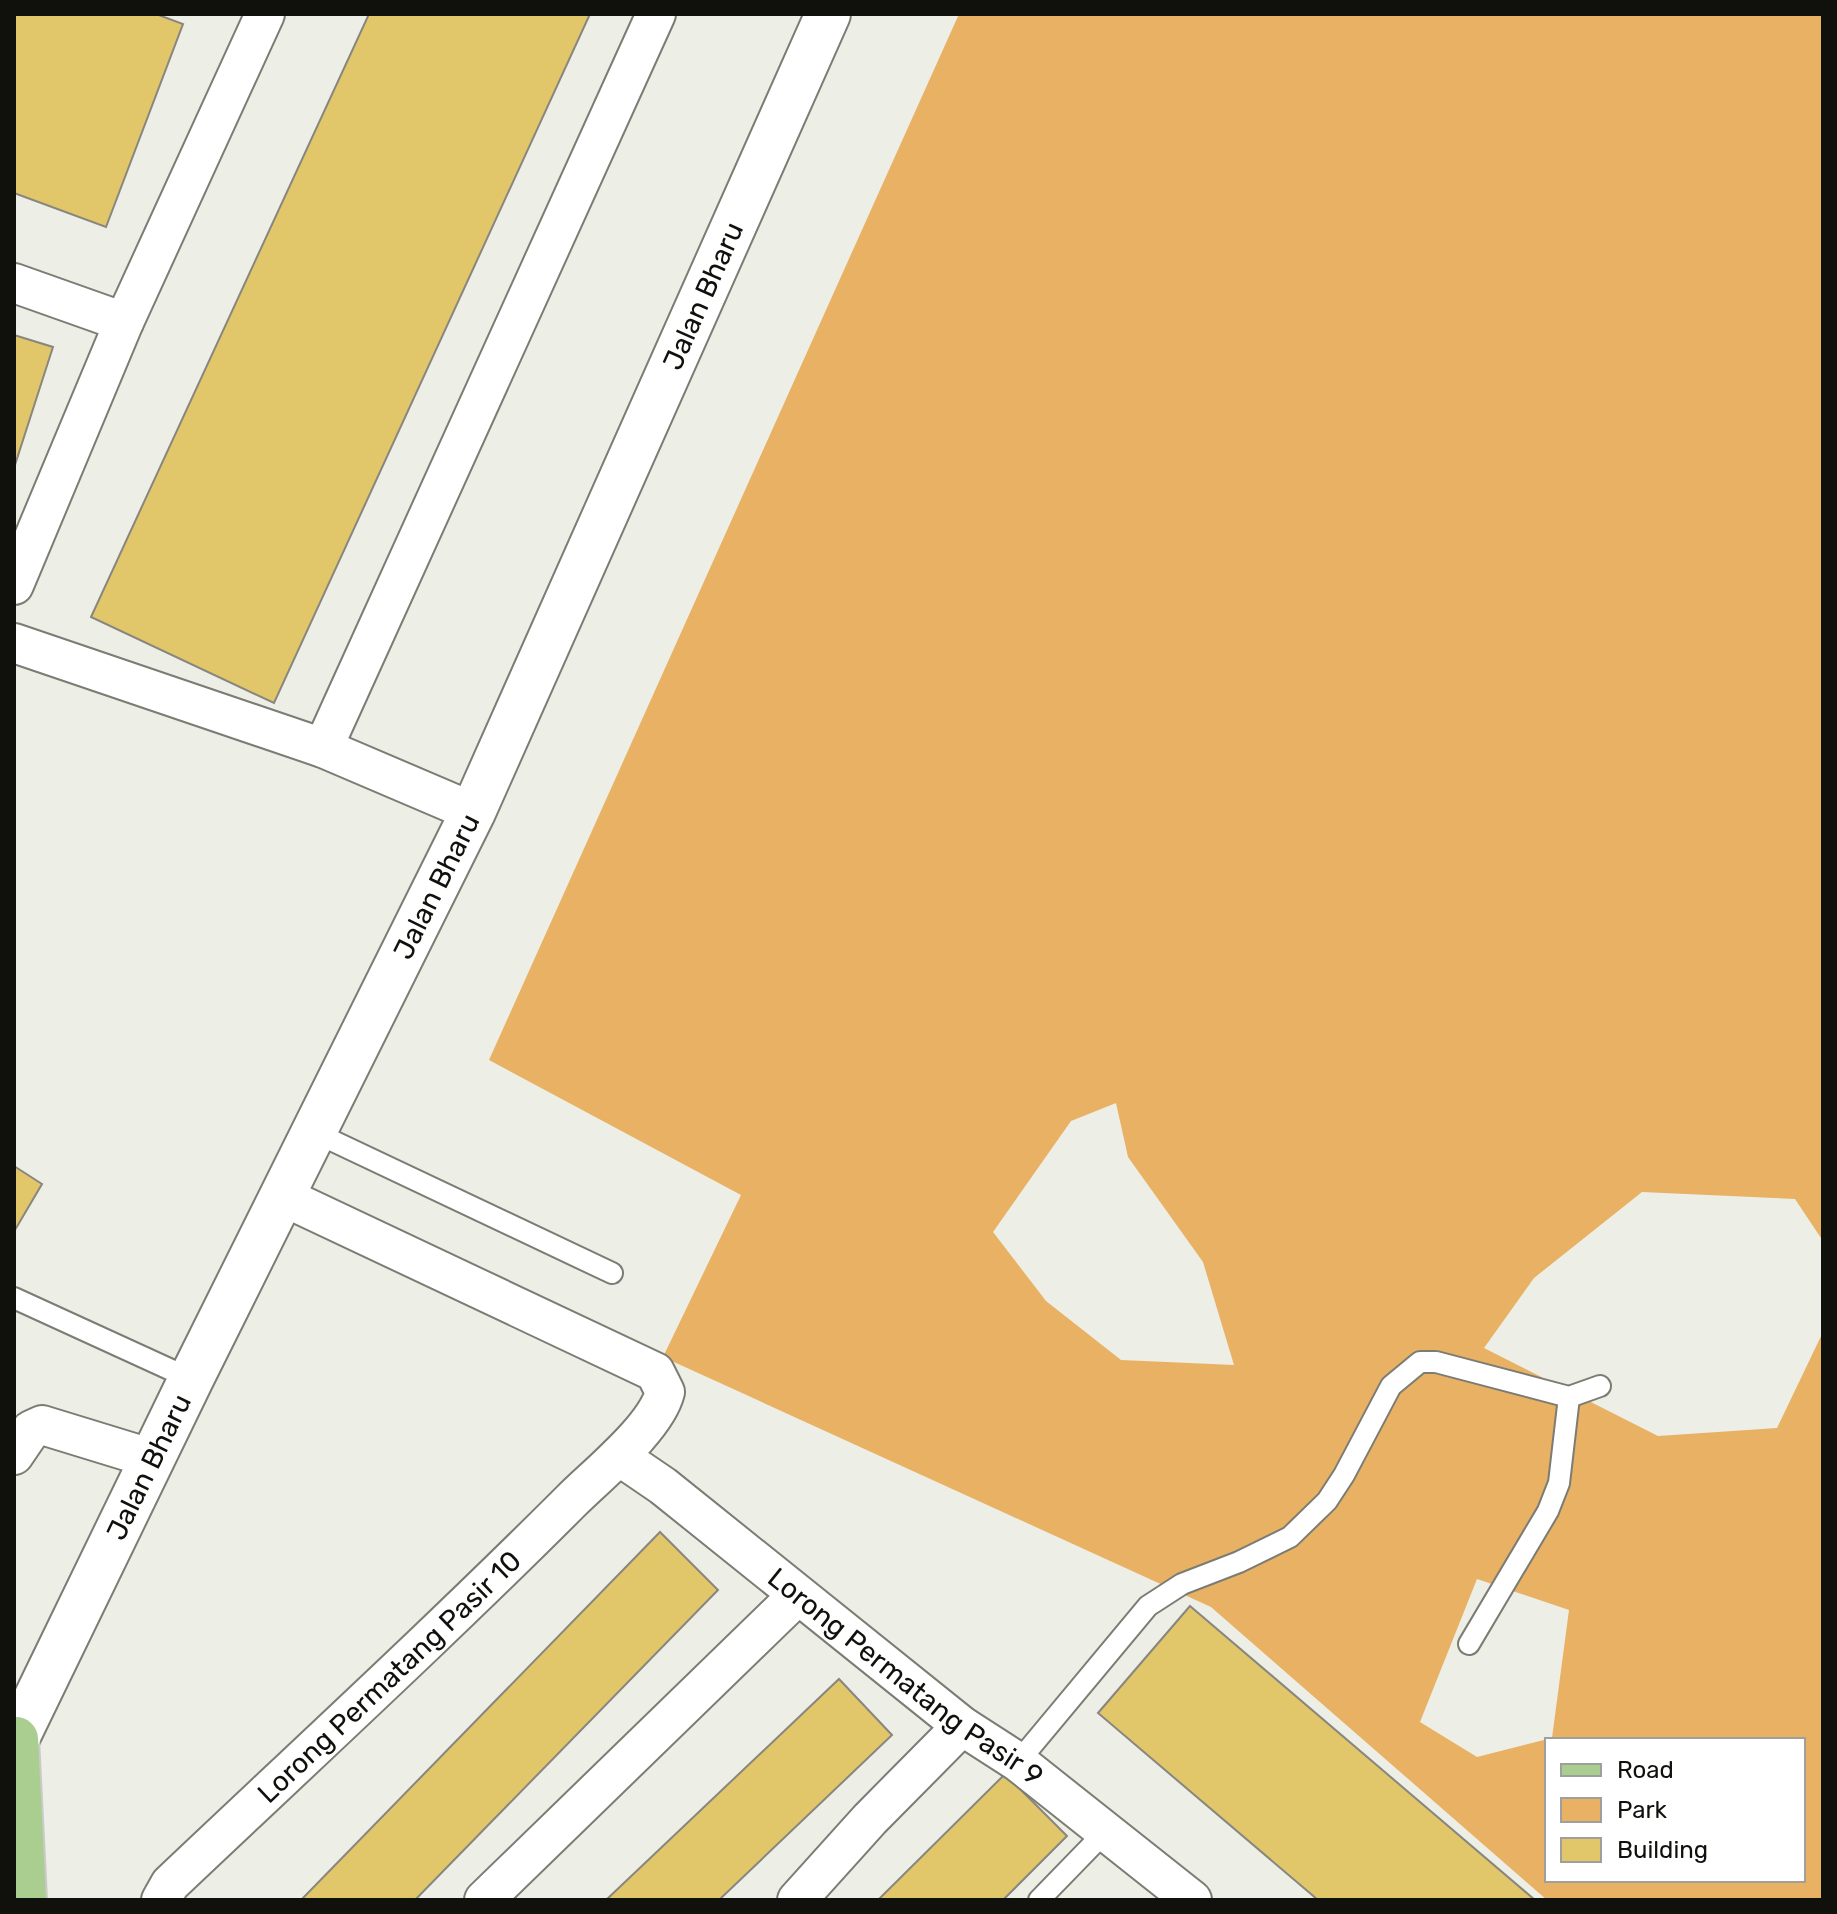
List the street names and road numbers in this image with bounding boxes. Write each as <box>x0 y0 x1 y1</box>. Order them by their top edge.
street label: Jalan Bharu <box>656 217 750 375</box>
street label: Jalan Bharu <box>386 808 486 964</box>
street label: Jalan Bharu <box>99 1389 198 1545</box>
street label: Lorong Permatang Pasir 10 <box>251 1544 527 1809</box>
street label: Lorong Permatang Pasir 9 <box>762 1561 1050 1792</box>

